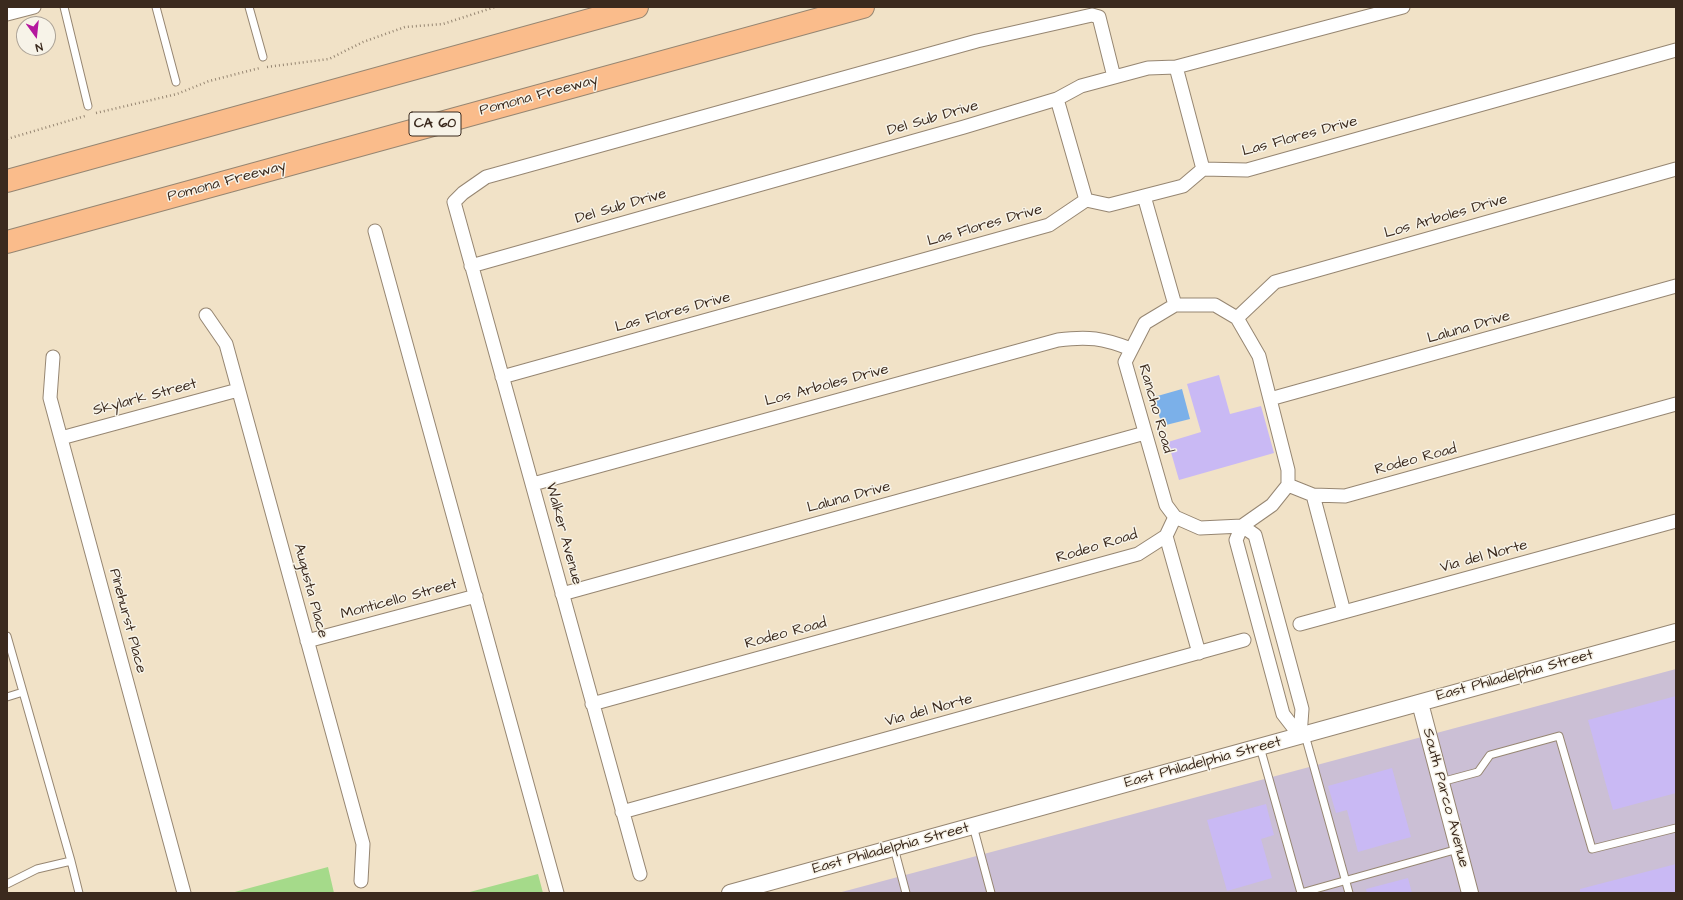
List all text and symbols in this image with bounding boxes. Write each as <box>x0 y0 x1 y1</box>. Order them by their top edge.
north arrow <box>16 16 56 56</box>
text: N <box>34 39 44 55</box>
street label: Pomona Freeway <box>478 72 600 120</box>
street label: Del Sub Drive <box>885 97 981 141</box>
road number: CA 60 <box>409 112 461 136</box>
street label: Las Flores Drive <box>1240 113 1360 161</box>
street label: Pomona Freeway <box>166 158 288 206</box>
street label: Del Sub Drive <box>573 185 669 229</box>
street label: Los Arboles Drive <box>1382 191 1510 243</box>
street label: Las Flores Drive <box>925 201 1045 251</box>
street label: Las Flores Drive <box>613 289 733 337</box>
street label: Laluna Drive <box>1426 308 1512 348</box>
street label: Los Arboles Drive <box>763 361 891 411</box>
street label: Rancho Road <box>1134 362 1176 456</box>
street label: Skylark Street <box>91 375 199 421</box>
street label: Rodeo Road <box>1373 440 1459 480</box>
street label: Laluna Drive <box>805 478 893 518</box>
street label: Walker Avenue <box>541 481 585 587</box>
street label: Rodeo Road <box>1054 526 1140 568</box>
street label: Via del Norte <box>1438 537 1530 577</box>
street label: Augusta Place <box>289 542 331 640</box>
street label: Pinehurst Place <box>104 567 150 675</box>
street label: Monticello Street <box>339 576 459 624</box>
street label: Rodeo Road <box>743 614 829 654</box>
street label: East Philadelphia Street <box>1435 646 1595 706</box>
street label: Via del Norte <box>883 691 975 731</box>
street label: South Parco Avenue <box>1418 726 1472 870</box>
street label: East Philadelphia Street <box>1123 733 1283 793</box>
street label: East Philadelphia Street <box>811 819 971 879</box>

